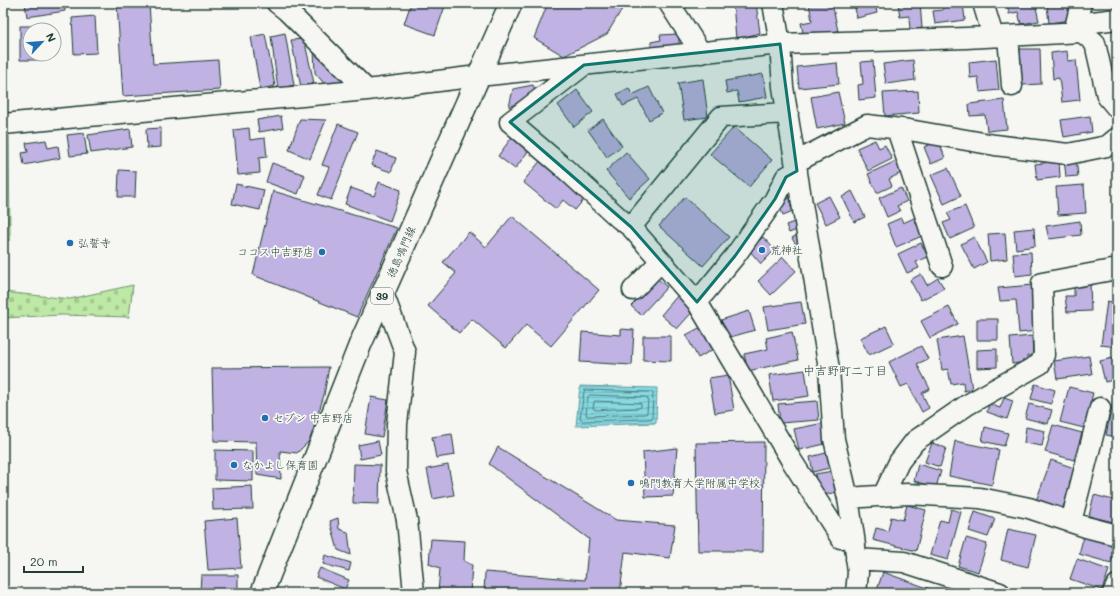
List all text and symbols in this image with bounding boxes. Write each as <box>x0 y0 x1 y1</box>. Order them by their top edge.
north arrow <box>22 22 62 62</box>
text: N <box>43 30 60 44</box>
street label: 徳島鳴門線 <box>383 224 419 280</box>
place label: 弘誓寺 <box>78 235 111 250</box>
marker: 弘誓寺 <box>65 238 75 248</box>
place label: 荒神社 <box>770 242 803 257</box>
place label: ココス中吉野店 <box>237 244 314 259</box>
marker: 荒神社 <box>757 245 767 255</box>
marker: ココス中吉野店 <box>317 247 327 257</box>
road number: 39 <box>371 288 393 304</box>
district label: 中吉野町二丁目 <box>803 362 887 378</box>
place label: セブン 中吉野店 <box>273 410 354 425</box>
marker: セブン 中吉野店 <box>260 413 270 423</box>
place label: なかよし保育園 <box>242 457 319 472</box>
marker: なかよし保育園 <box>229 460 239 470</box>
place label: 鳴門教育大学附属中学校 <box>639 475 760 490</box>
marker: 鳴門教育大学附属中学校 <box>626 478 636 488</box>
scale bar <box>24 548 83 574</box>
text: 20 m <box>30 553 58 569</box>

